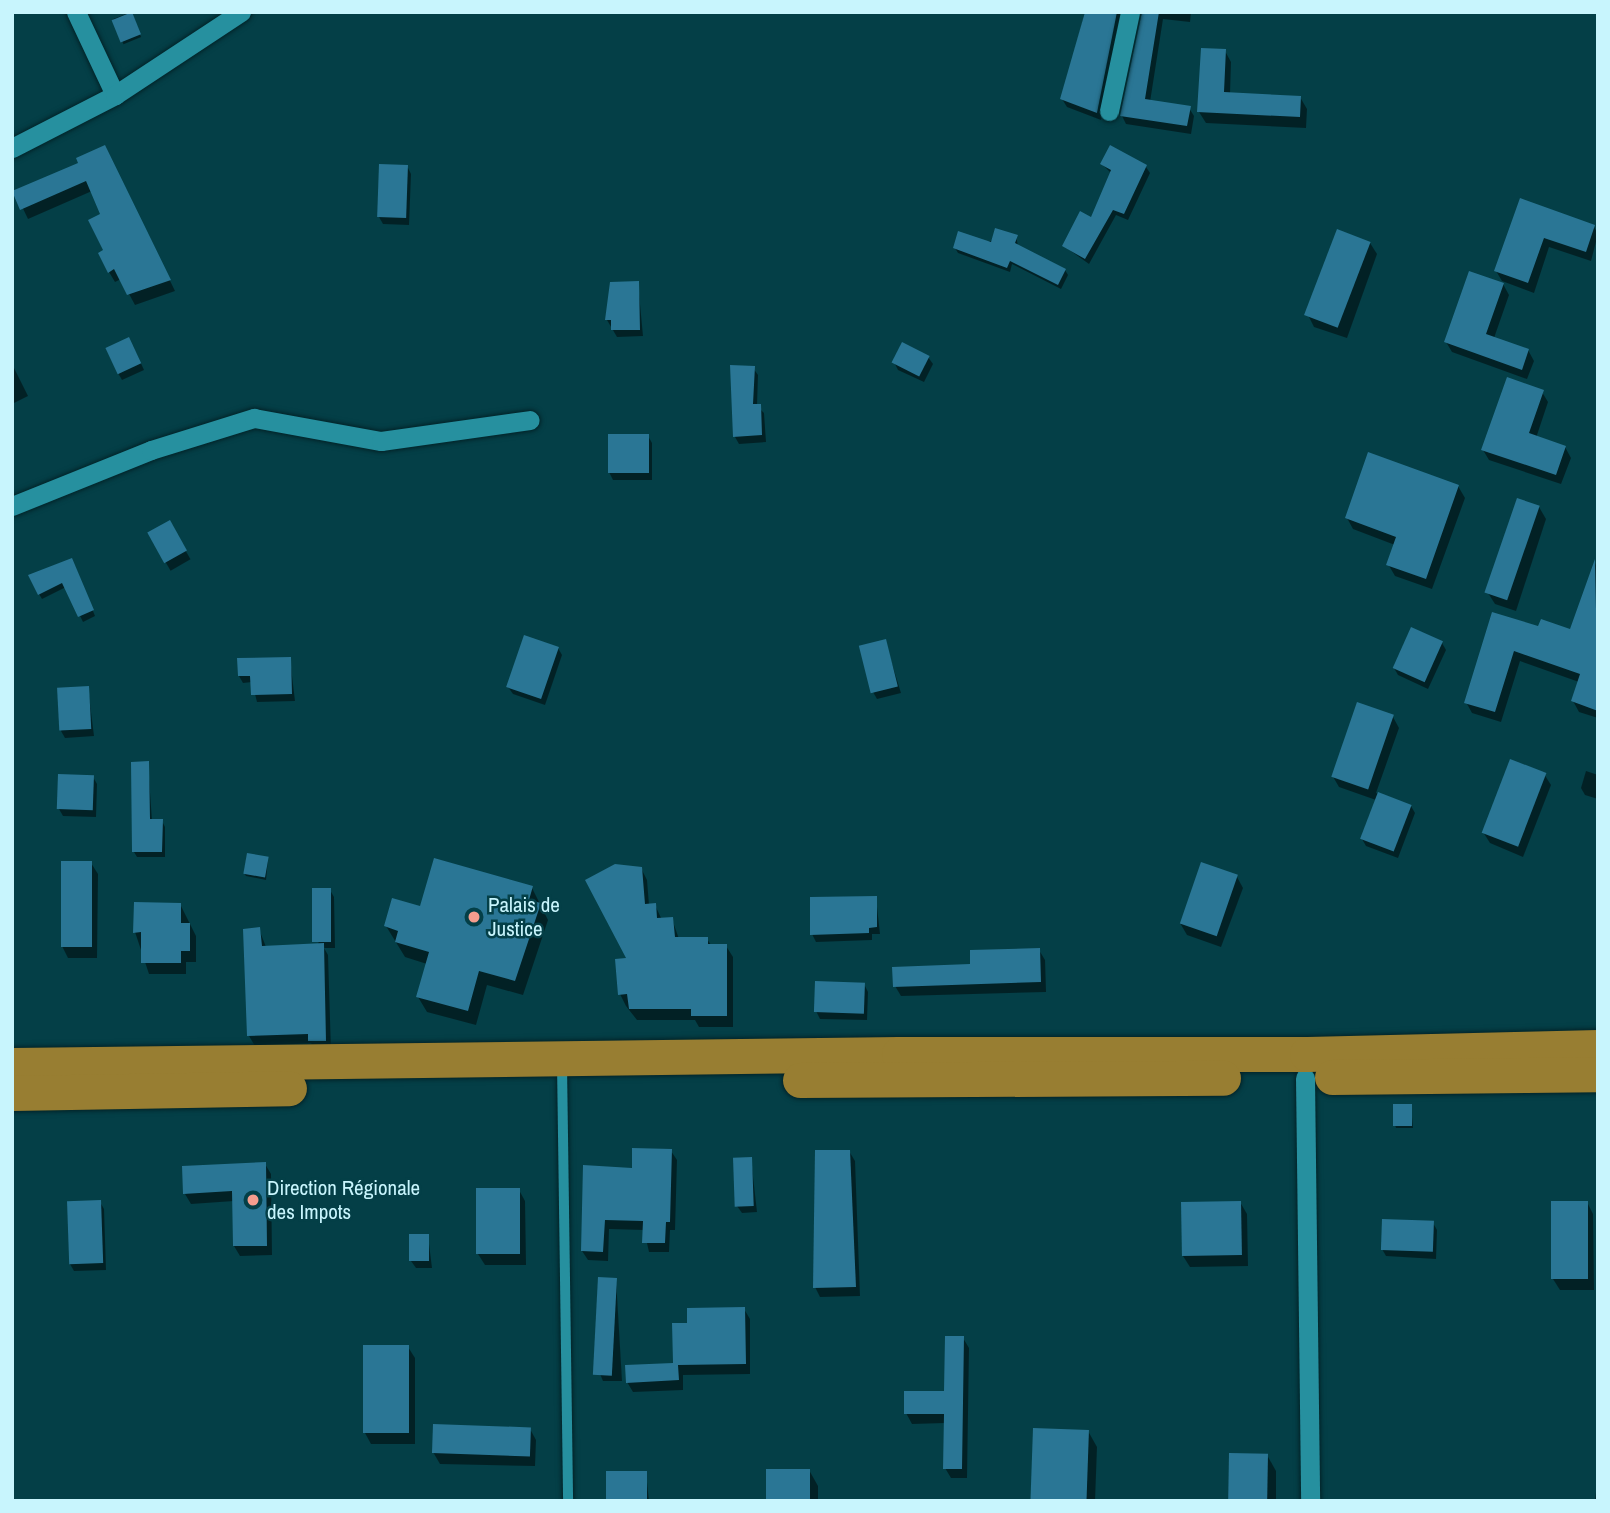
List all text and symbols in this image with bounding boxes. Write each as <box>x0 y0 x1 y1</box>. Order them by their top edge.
place label: Palais de Justice <box>488 892 560 942</box>
marker: Palais de Justice <box>466 909 482 925</box>
place label: Direction Régionale des Impots <box>267 1175 420 1225</box>
marker: Direction Régionale des Impots <box>245 1192 261 1208</box>

